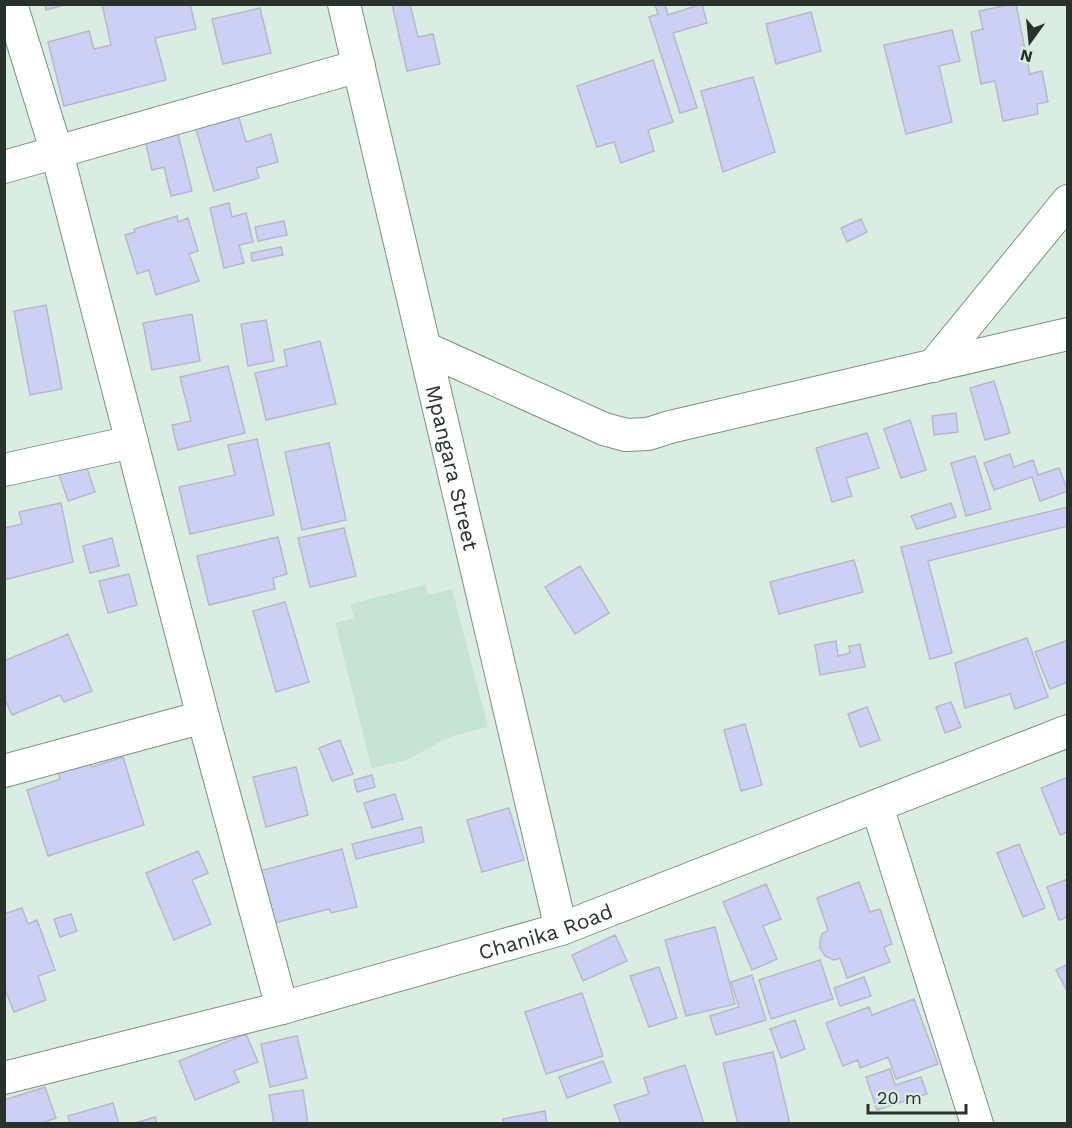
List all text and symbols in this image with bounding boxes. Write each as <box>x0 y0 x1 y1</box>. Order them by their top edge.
north arrow <box>1000 12 1060 72</box>
text: N <box>1018 45 1034 67</box>
street label: Mpangara Street <box>421 382 484 553</box>
street label: Chanika Road <box>475 898 616 964</box>
scale bar <box>868 1077 966 1115</box>
text: 20 m <box>877 1087 922 1108</box>

